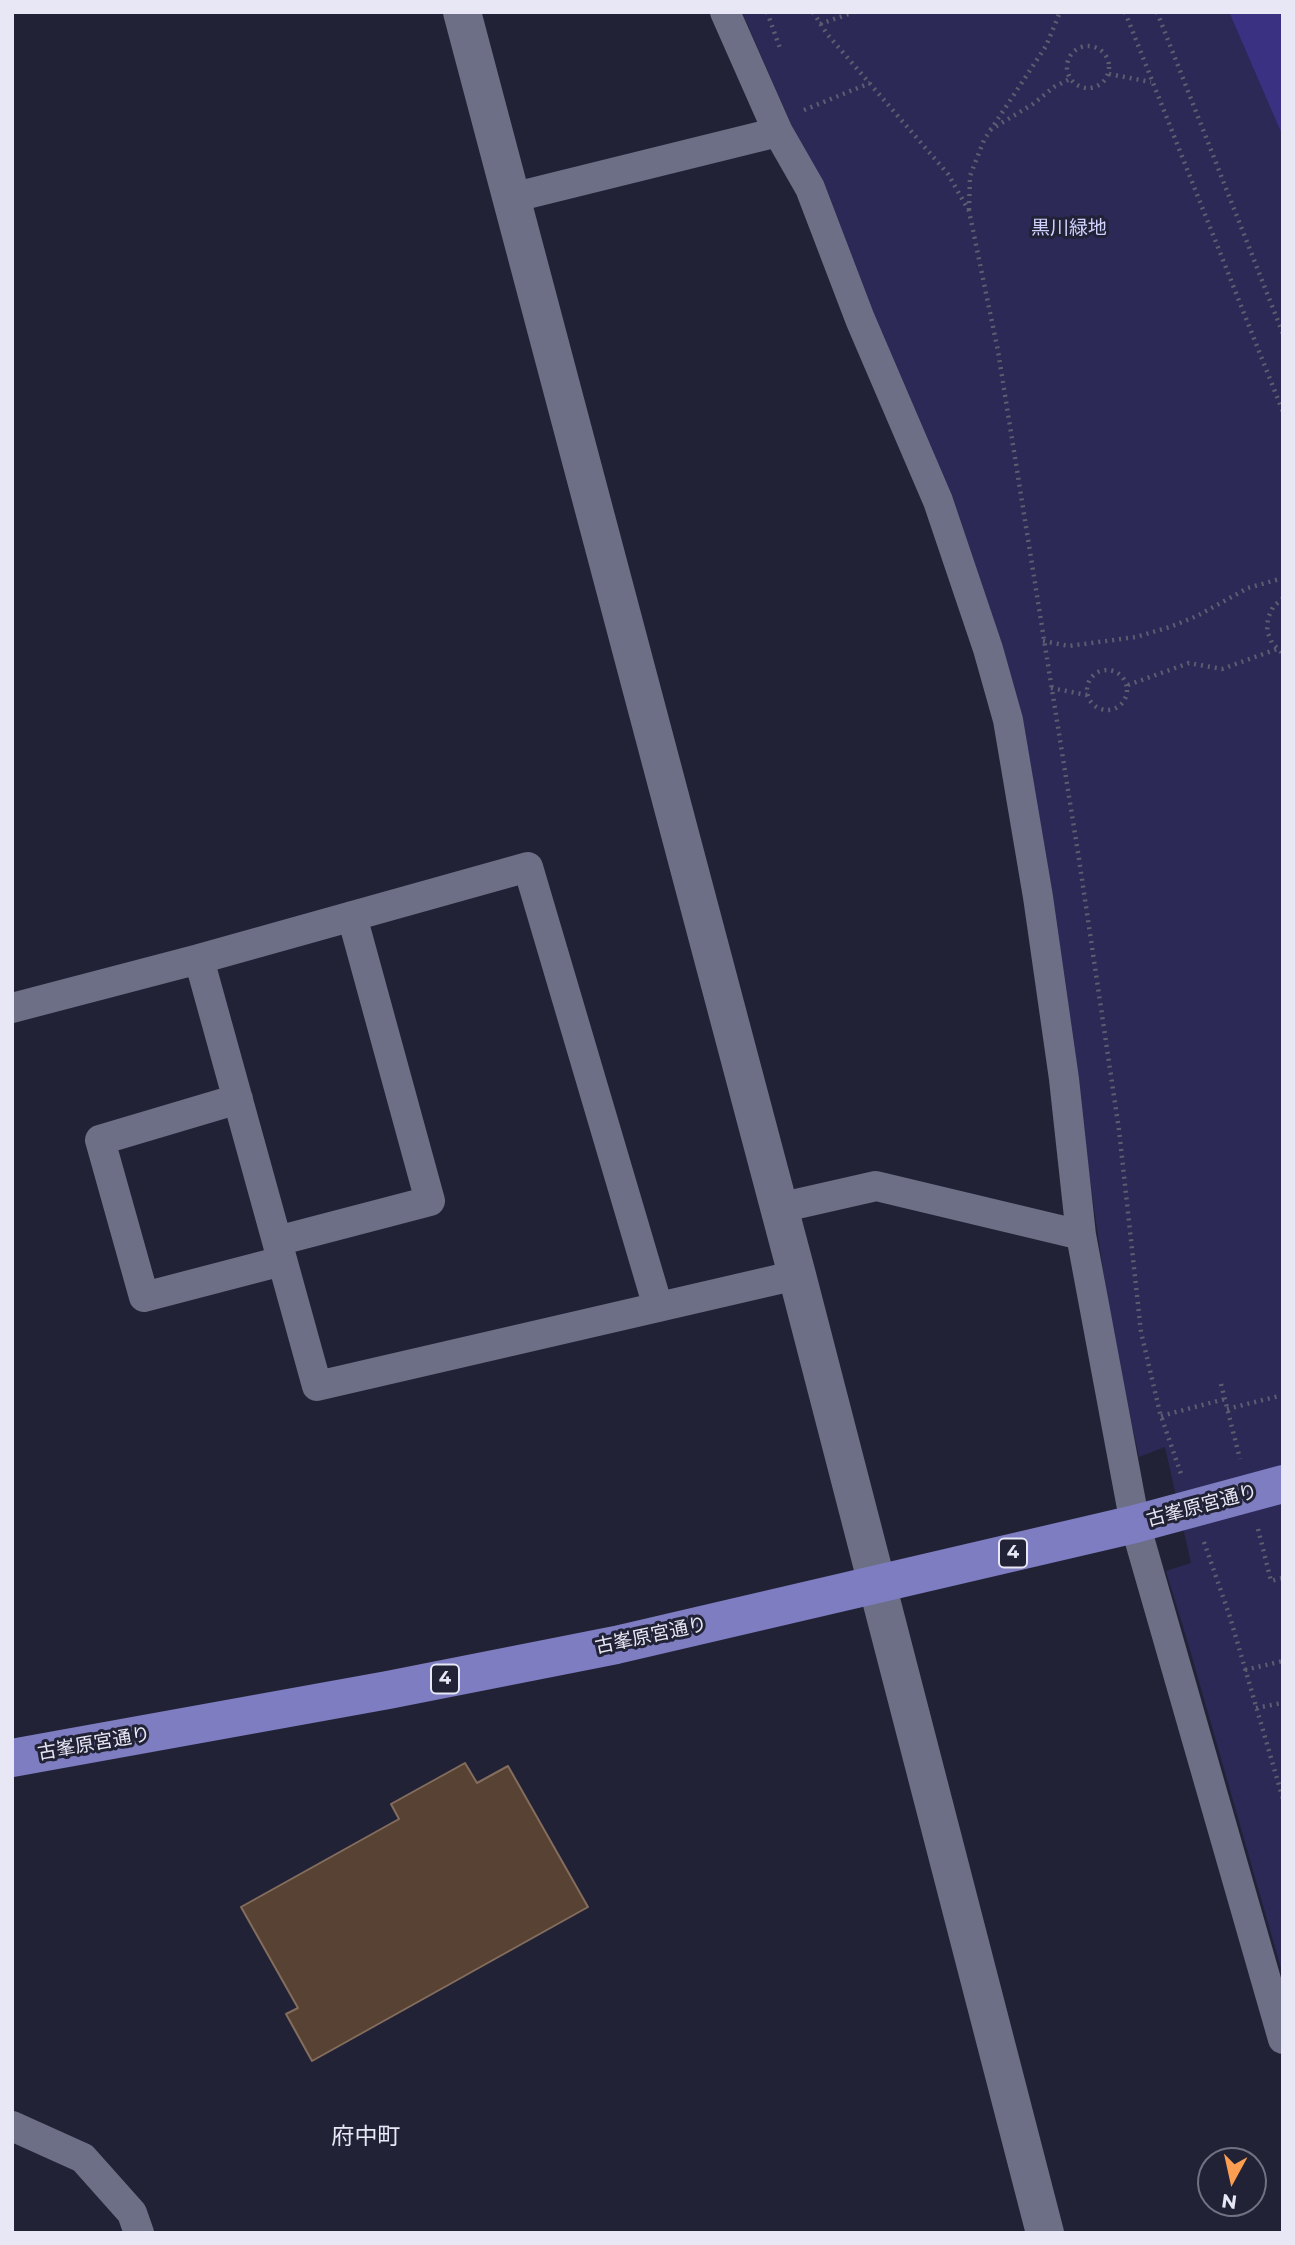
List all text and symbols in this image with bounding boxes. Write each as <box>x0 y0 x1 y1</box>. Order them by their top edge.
park label: 黒川緑地 <box>1031 217 1107 239</box>
street label: 古峯原宮通り <box>1144 1480 1260 1532</box>
road number: 4 <box>999 1538 1027 1568</box>
street label: 古峯原宮通り <box>593 1613 709 1659</box>
road number: 4 <box>431 1664 459 1694</box>
street label: 古峯原宮通り <box>36 1723 152 1765</box>
district label: 府中町 <box>332 2123 400 2151</box>
north arrow <box>1197 2147 1267 2217</box>
text: N <box>1220 2189 1238 2214</box>

